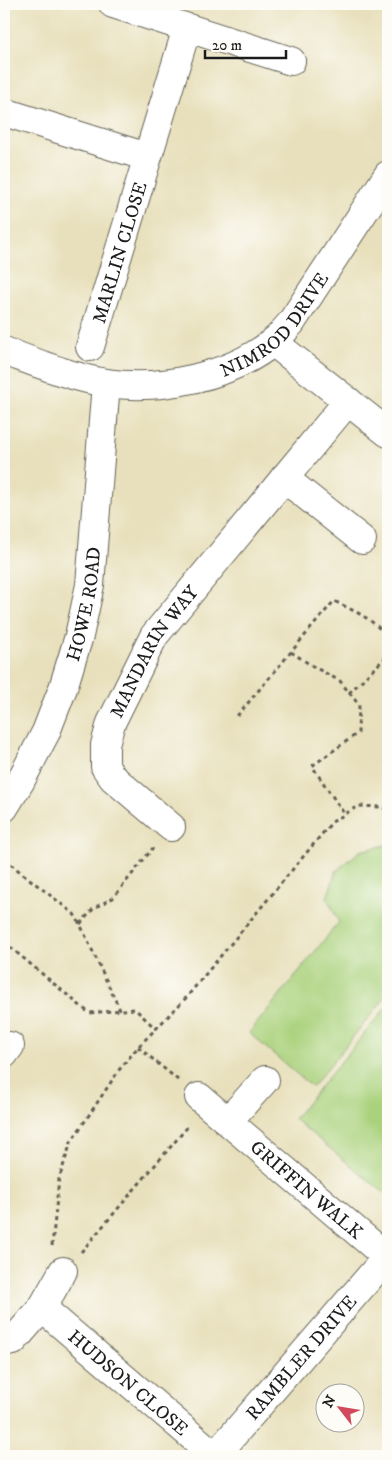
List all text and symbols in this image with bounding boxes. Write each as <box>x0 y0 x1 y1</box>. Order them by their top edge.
scale bar <box>205 28 286 60</box>
text: 20 m <box>212 36 242 55</box>
street label: MARLIN CLOSE <box>88 179 153 326</box>
street label: NIMROD DRIVE <box>217 268 334 383</box>
street label: HOWE ROAD <box>62 546 106 664</box>
street label: MANDARIN WAY <box>105 581 205 722</box>
street label: GRIFFIN WALK <box>245 1136 368 1245</box>
street label: RAMBLER DRIVE <box>241 1291 362 1425</box>
street label: HUDSON CLOSE <box>63 1325 192 1441</box>
north arrow <box>314 1382 364 1432</box>
text: N <box>319 1392 341 1411</box>

